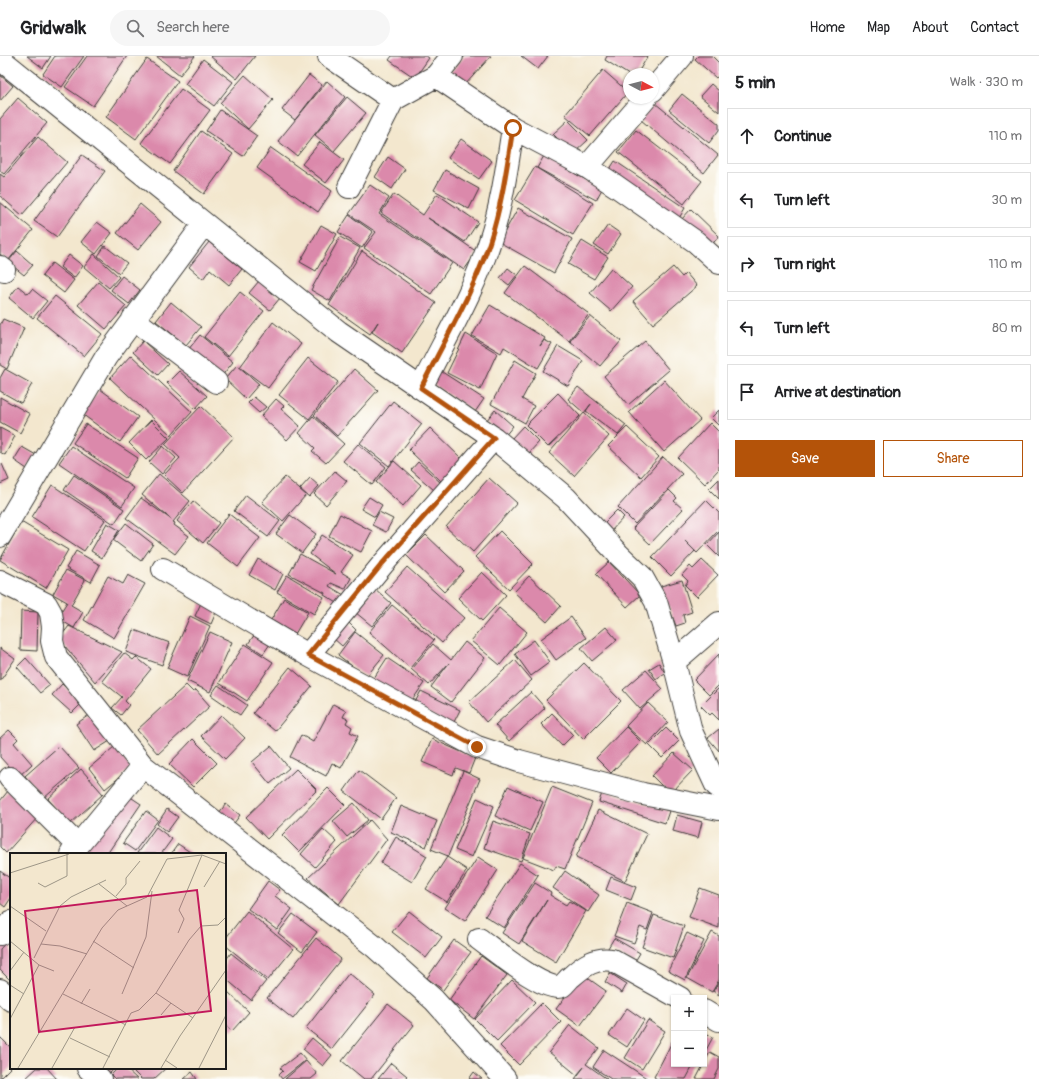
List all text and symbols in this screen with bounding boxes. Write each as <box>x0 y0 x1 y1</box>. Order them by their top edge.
search box <box>110 10 390 46</box>
text: Gridwalk <box>20 16 86 40</box>
icon: search <box>124 17 146 39</box>
text: Search here <box>156 18 229 37</box>
text: Home <box>810 19 845 36</box>
text: Map <box>867 19 890 36</box>
text: About <box>912 19 948 36</box>
text: Contact <box>970 19 1019 36</box>
north arrow <box>623 68 659 104</box>
text: 5 min <box>735 72 775 93</box>
text: Walk · 330 m <box>950 74 1023 90</box>
route start <box>504 119 522 137</box>
icon: ahead <box>736 125 758 147</box>
text: Continue <box>774 127 832 146</box>
text: 110 m <box>989 128 1022 144</box>
icon: left <box>736 189 758 211</box>
text: Turn left <box>774 191 830 210</box>
text: 30 m <box>992 192 1022 208</box>
icon: right <box>736 253 758 275</box>
text: Turn right <box>774 255 835 274</box>
text: 110 m <box>989 256 1022 272</box>
icon: left <box>736 317 758 339</box>
text: Turn left <box>774 319 830 338</box>
text: 80 m <box>992 320 1022 336</box>
icon: arrive <box>736 381 758 403</box>
text: Arrive at destination <box>774 383 901 402</box>
button: Save <box>735 440 875 477</box>
button: Share <box>883 440 1023 477</box>
route end <box>468 738 486 756</box>
inset map <box>10 853 226 1069</box>
map controls <box>671 995 707 1067</box>
button: + <box>671 995 707 1031</box>
button: − <box>671 1031 707 1067</box>

